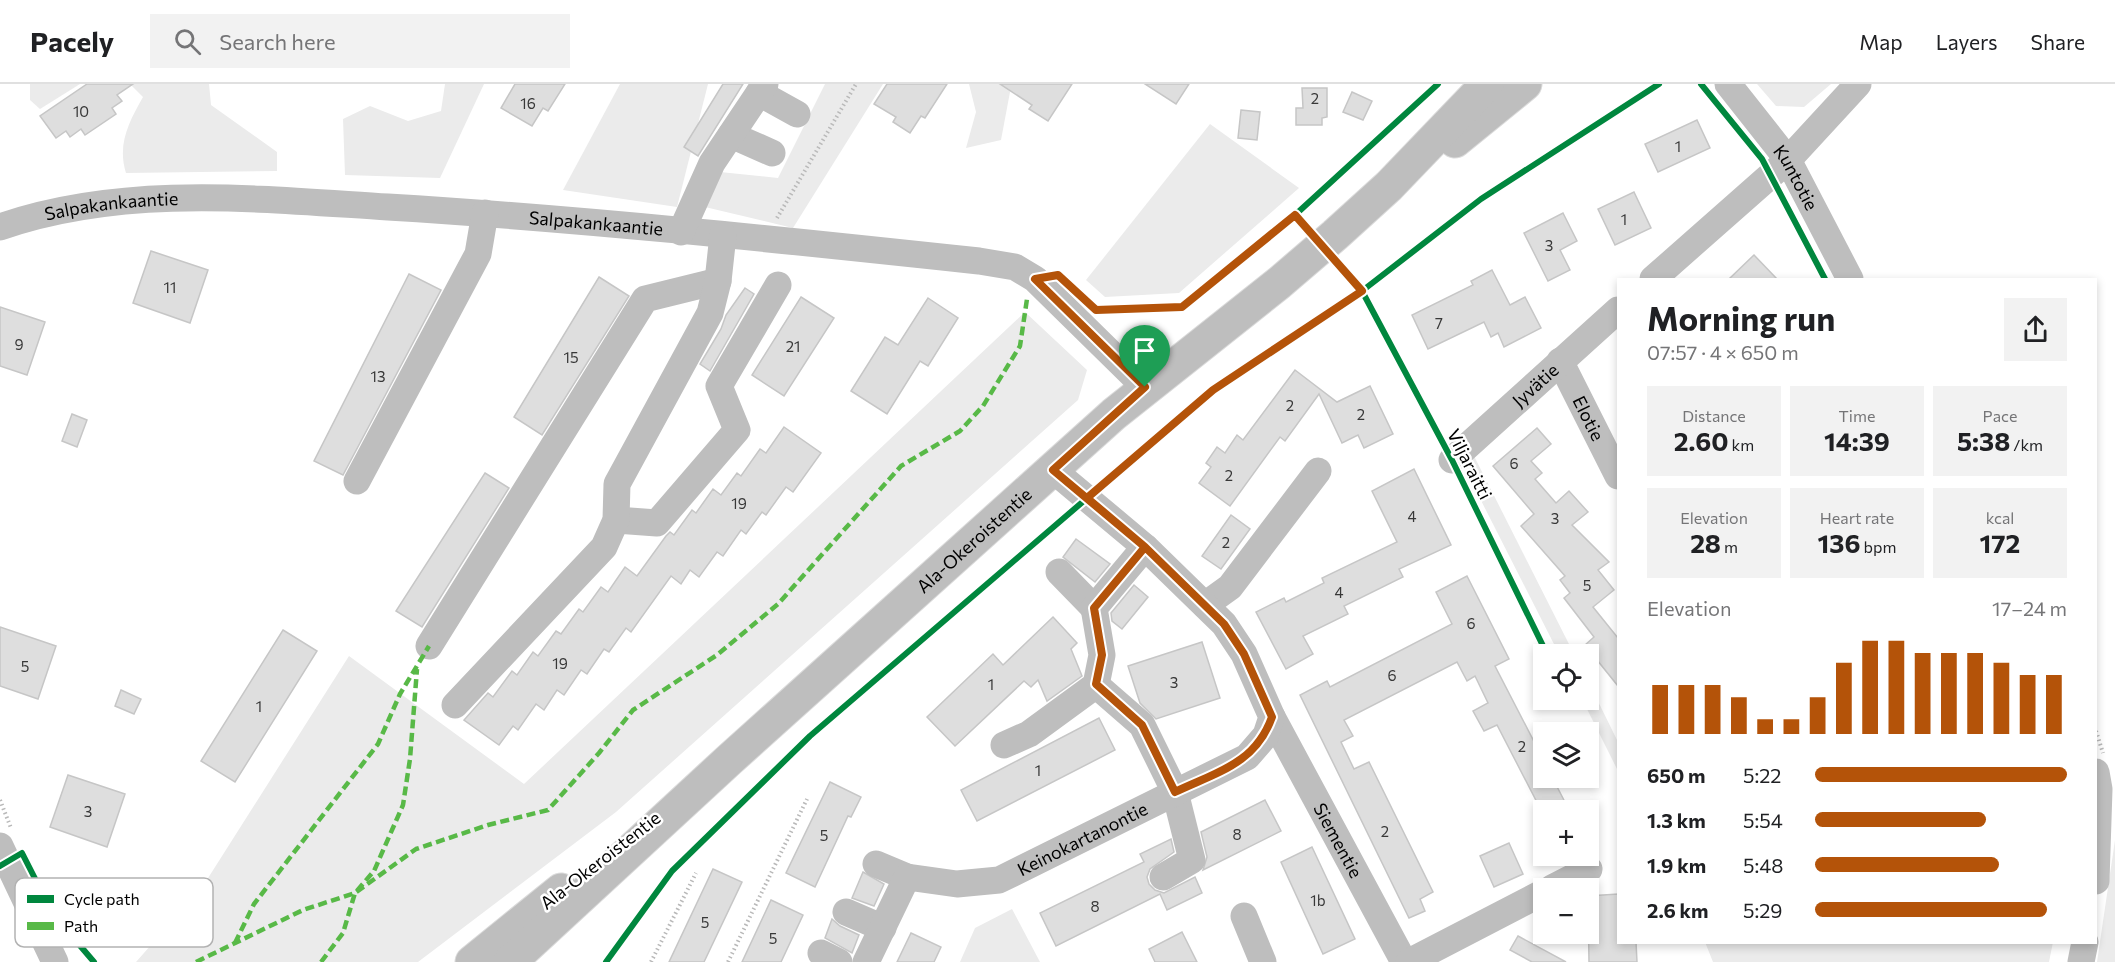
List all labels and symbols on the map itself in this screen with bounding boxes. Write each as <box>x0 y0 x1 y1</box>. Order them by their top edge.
house number: 2 <box>1311 89 1319 107</box>
house number: 16 <box>520 94 536 112</box>
house number: 10 <box>73 102 89 120</box>
house number: 1 <box>1675 137 1681 155</box>
street label: Kuntotie <box>1769 140 1823 214</box>
street label: Salpakankaantie <box>42 187 179 225</box>
street label: Salpakankaantie <box>528 206 664 240</box>
house number: 1 <box>1621 210 1627 228</box>
house number: 3 <box>1545 236 1553 254</box>
house number: 11 <box>164 278 176 296</box>
house number: 7 <box>1435 314 1443 332</box>
pin <box>1119 325 1170 387</box>
house number: 9 <box>14 335 24 353</box>
house number: 21 <box>786 337 800 355</box>
house number: 15 <box>563 348 579 366</box>
street label: Jyvätie <box>1508 358 1563 411</box>
house number: 13 <box>371 367 385 385</box>
street label: Elotie <box>1568 392 1609 444</box>
house number: 2 <box>1286 396 1294 414</box>
house number: 2 <box>1357 405 1365 423</box>
street label: Viljaraitti <box>1443 425 1497 503</box>
house number: 6 <box>1509 454 1519 472</box>
house number: 2 <box>1225 466 1233 484</box>
street label: Ala-Okeroistentie <box>912 483 1036 597</box>
house number: 19 <box>731 494 747 512</box>
house number: 4 <box>1408 507 1417 525</box>
house number: 3 <box>1551 509 1559 527</box>
house number: 2 <box>1222 533 1230 551</box>
house number: 5 <box>1583 576 1591 594</box>
house number: 4 <box>1335 583 1344 601</box>
house number: 6 <box>1466 614 1476 632</box>
house number: 19 <box>552 654 568 672</box>
house number: 5 <box>21 657 29 675</box>
house number: 6 <box>1387 666 1397 684</box>
house number: 3 <box>1170 673 1178 691</box>
house number: 1 <box>988 675 994 693</box>
house number: 1 <box>256 697 262 715</box>
house number: 2 <box>1518 737 1526 755</box>
house number: 1 <box>1035 761 1041 779</box>
street label: Keinokartanontie <box>1013 797 1151 880</box>
street label: Siementie <box>1309 799 1367 881</box>
house number: 3 <box>84 802 92 820</box>
street label: Ala-Okeroistentie <box>535 806 665 914</box>
house number: 2 <box>1381 822 1389 840</box>
house number: 8 <box>1232 825 1242 843</box>
house number: 5 <box>820 826 828 844</box>
legend <box>15 878 213 947</box>
text: Cycle path <box>64 889 140 908</box>
house number: 1b <box>1310 891 1326 909</box>
house number: 8 <box>1090 897 1100 915</box>
house number: 5 <box>701 913 709 931</box>
text: Path <box>64 916 98 935</box>
house number: 5 <box>769 929 777 947</box>

